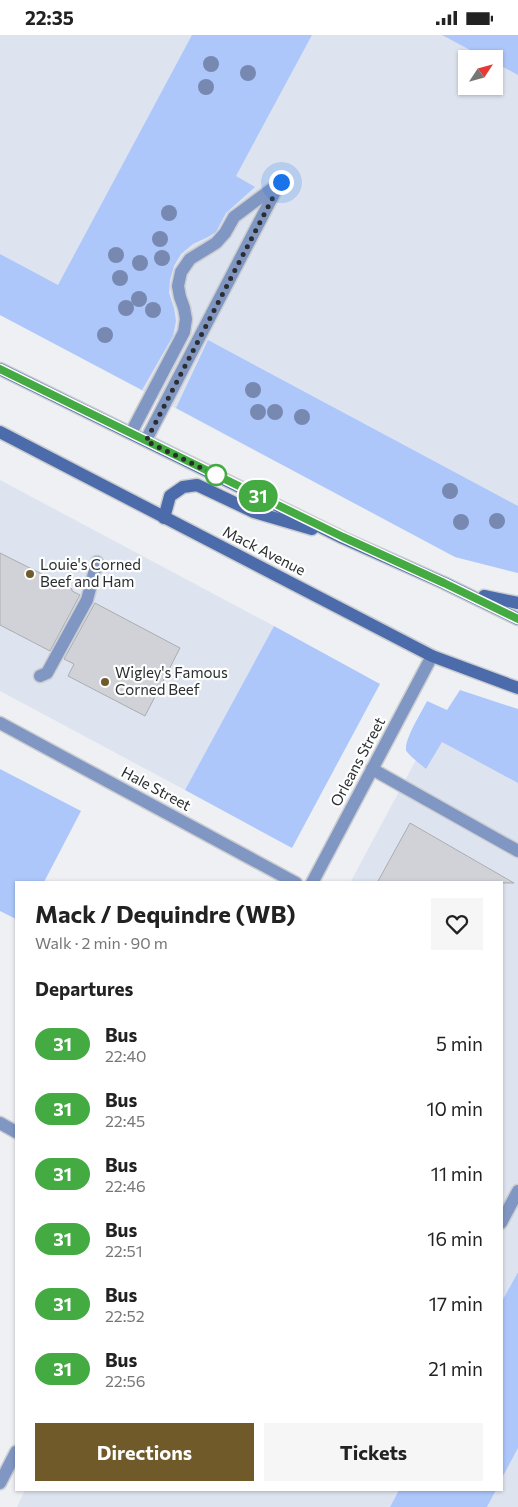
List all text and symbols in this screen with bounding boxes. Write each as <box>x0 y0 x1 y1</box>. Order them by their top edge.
text: 22:35 <box>25 6 74 29</box>
north arrow <box>458 50 502 95</box>
map controls <box>458 50 503 95</box>
your location <box>269 170 294 195</box>
unlabelled marker <box>205 464 227 486</box>
line badge: 31 <box>236 480 280 512</box>
text: 31 <box>249 485 267 507</box>
street label: Mack Avenue <box>220 522 309 579</box>
place label: Louie's Corned Beef and Ham <box>40 555 141 590</box>
marker: Louie's Corned Beef and Ham <box>24 568 36 580</box>
place label: Wigley's Famous Corned Beef <box>115 663 228 698</box>
marker: Wigley's Famous Corned Beef <box>99 676 111 688</box>
street label: Orleans Street <box>326 714 388 809</box>
street label: Hale Street <box>119 762 194 814</box>
button: heart <box>431 898 483 950</box>
text: Mack / Dequindre (WB) <box>35 899 296 928</box>
text: Walk · 2 min · 90 m <box>35 933 168 952</box>
text: Departures <box>35 977 133 1000</box>
text: Bus <box>105 1023 137 1046</box>
text: 5 min <box>436 1032 483 1055</box>
text: 31 <box>53 1033 72 1055</box>
text: 22:40 <box>105 1046 147 1065</box>
text: Bus <box>105 1088 137 1111</box>
text: 10 min <box>426 1097 483 1120</box>
text: 31 <box>53 1098 72 1120</box>
text: 22:45 <box>105 1111 145 1130</box>
text: Bus <box>105 1153 137 1176</box>
text: 11 min <box>431 1162 483 1185</box>
text: 31 <box>53 1163 72 1185</box>
text: 22:46 <box>105 1176 146 1195</box>
text: Bus <box>105 1218 137 1241</box>
text: 16 min <box>427 1227 483 1250</box>
text: 31 <box>53 1228 72 1250</box>
text: 22:51 <box>105 1241 143 1260</box>
text: Bus <box>105 1283 137 1306</box>
text: 17 min <box>429 1292 483 1315</box>
text: 31 <box>53 1293 72 1315</box>
text: 22:52 <box>105 1306 145 1325</box>
text: Bus <box>105 1348 137 1371</box>
text: 21 min <box>428 1357 483 1380</box>
text: 31 <box>53 1358 72 1380</box>
text: 22:56 <box>105 1371 145 1390</box>
button: Directions <box>35 1423 254 1481</box>
button: Tickets <box>264 1423 483 1481</box>

